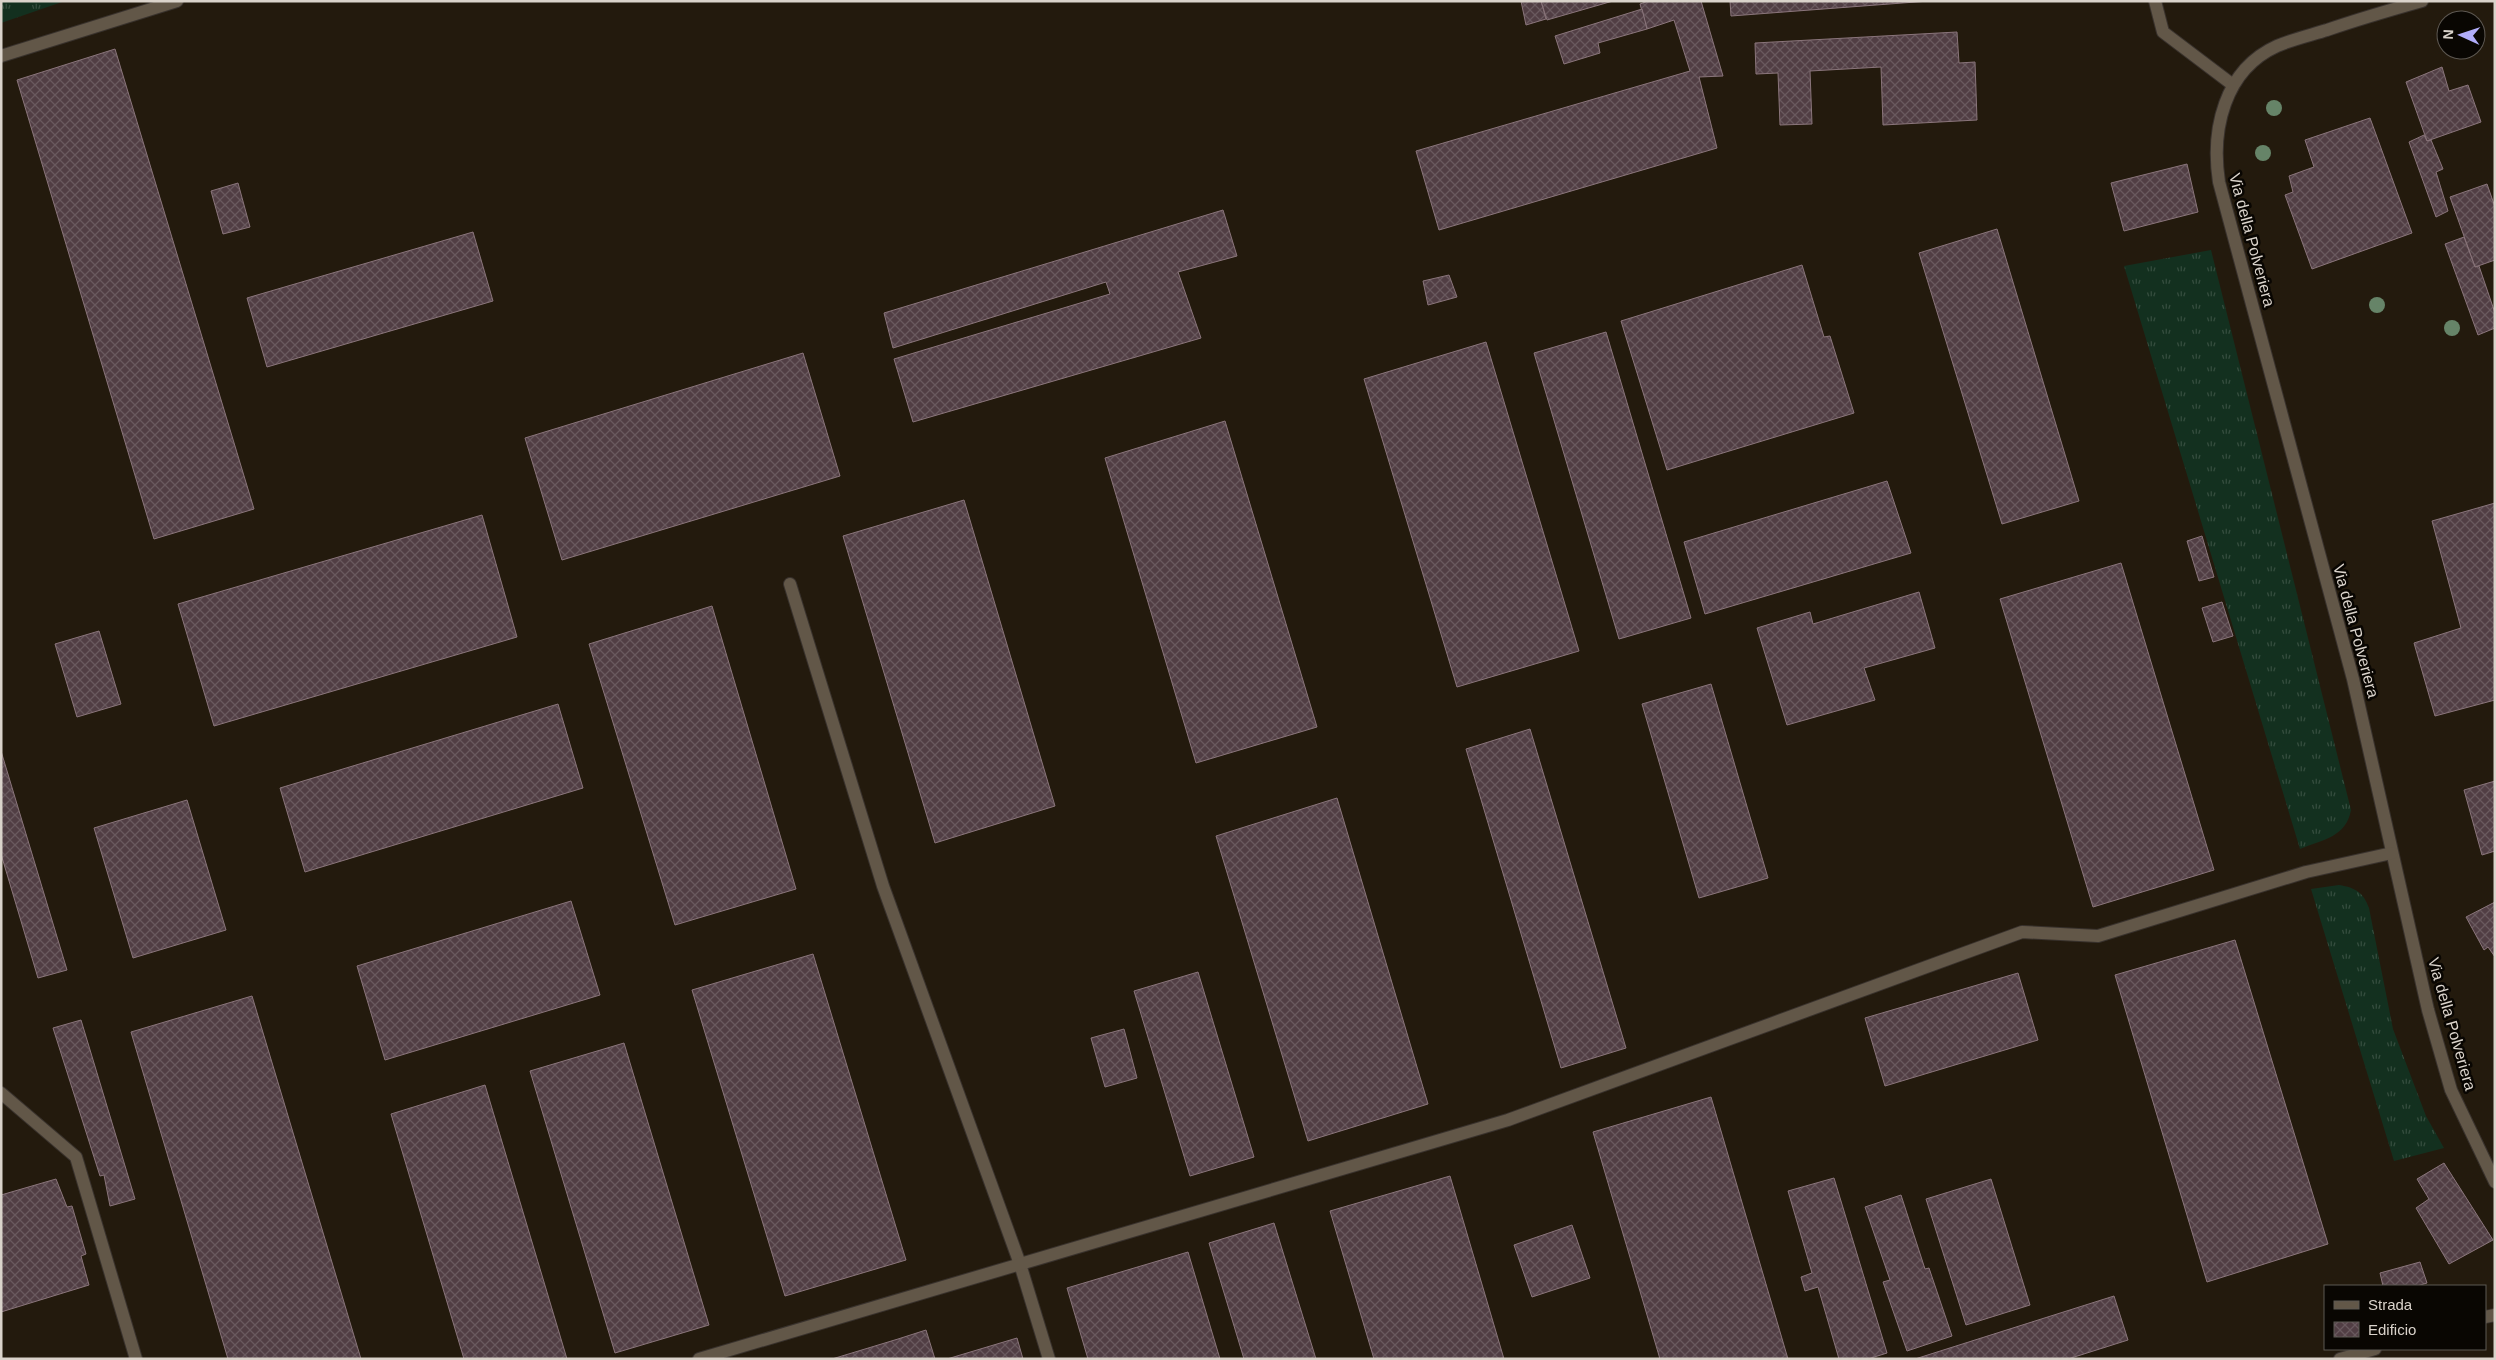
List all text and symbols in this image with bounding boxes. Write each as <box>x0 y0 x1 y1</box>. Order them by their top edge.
north arrow <box>2436 10 2486 60</box>
text: N <box>2440 29 2456 40</box>
street label: Via della Polveriera <box>2226 171 2278 309</box>
street label: Via della Polveriera <box>2330 562 2382 700</box>
street label: Via della Polveriera <box>2425 956 2479 1093</box>
legend <box>2324 1285 2486 1350</box>
text: Strada <box>2368 1296 2413 1313</box>
text: Edificio <box>2368 1321 2416 1338</box>

